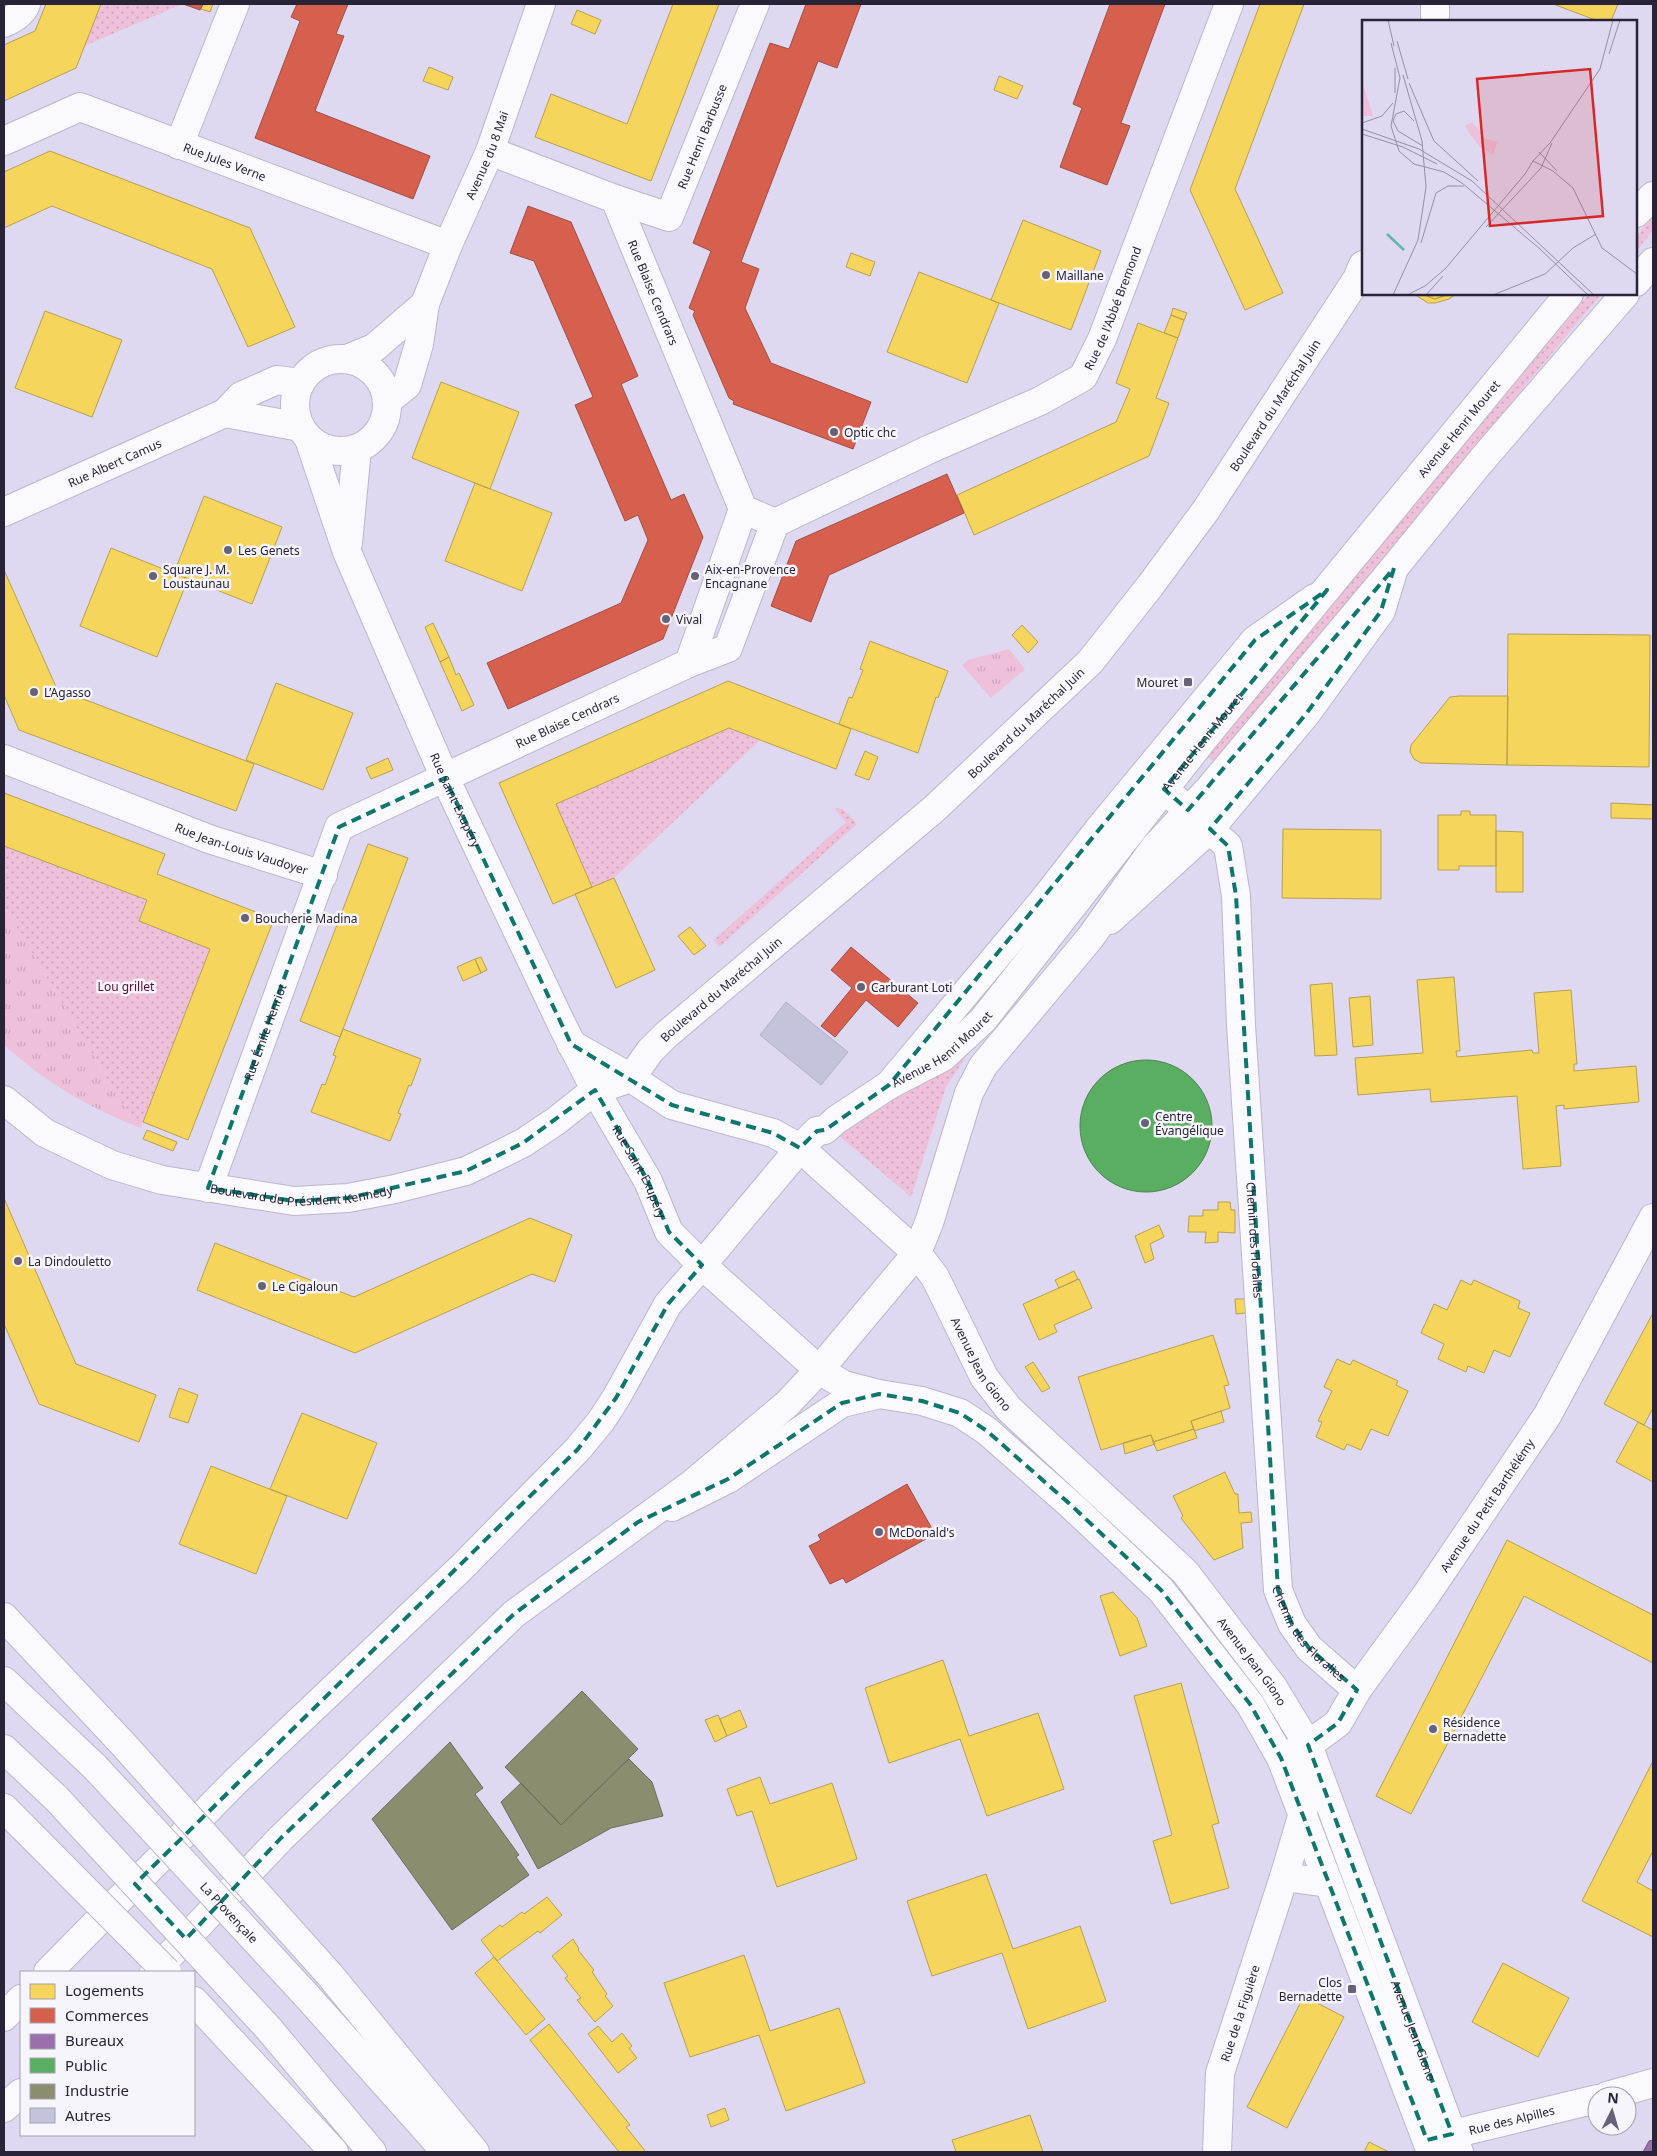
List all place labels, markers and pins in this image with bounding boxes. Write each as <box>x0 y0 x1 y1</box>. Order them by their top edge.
place label: Maillane <box>1056 267 1104 284</box>
marker: Maillane <box>1040 269 1052 281</box>
place label: Optic chc <box>844 424 896 441</box>
marker: Optic chc <box>828 426 840 438</box>
place label: Les Genets <box>238 542 300 559</box>
marker: Les Genets <box>222 544 234 556</box>
place label: Square J. M. Loustaunau <box>163 561 230 592</box>
place label: Aix-en-Provence Encagnane <box>705 561 796 592</box>
marker: Square J. M. Loustaunau <box>147 570 159 582</box>
marker: Aix-en-Provence Encagnane <box>689 570 701 582</box>
place label: Vival <box>676 611 702 628</box>
marker: Vival <box>660 613 672 625</box>
place label: Mouret <box>1137 674 1179 691</box>
marker: Mouret <box>1182 676 1194 688</box>
place label: L’Agasso <box>44 684 91 701</box>
marker: L’Agasso <box>28 686 40 698</box>
place label: Boucherie Madina <box>255 910 358 927</box>
marker: Boucherie Madina <box>239 912 251 924</box>
place label: Carburant Loti <box>871 979 952 996</box>
marker: Carburant Loti <box>855 981 867 993</box>
place label: Centre Évangélique <box>1155 1108 1224 1139</box>
marker: Centre Évangélique <box>1139 1117 1151 1129</box>
place label: La Dindouletto <box>28 1253 111 1270</box>
marker: La Dindouletto <box>12 1255 24 1267</box>
place label: Le Cigaloun <box>272 1278 338 1295</box>
marker: Le Cigaloun <box>256 1280 268 1292</box>
place label: McDonald's <box>889 1524 955 1541</box>
marker: McDonald's <box>873 1526 885 1538</box>
place label: Résidence Bernadette <box>1443 1714 1506 1745</box>
marker: Résidence Bernadette <box>1427 1723 1439 1735</box>
place label: Clos Bernadette <box>1279 1974 1342 2005</box>
marker: Clos Bernadette <box>1346 1983 1358 1995</box>

